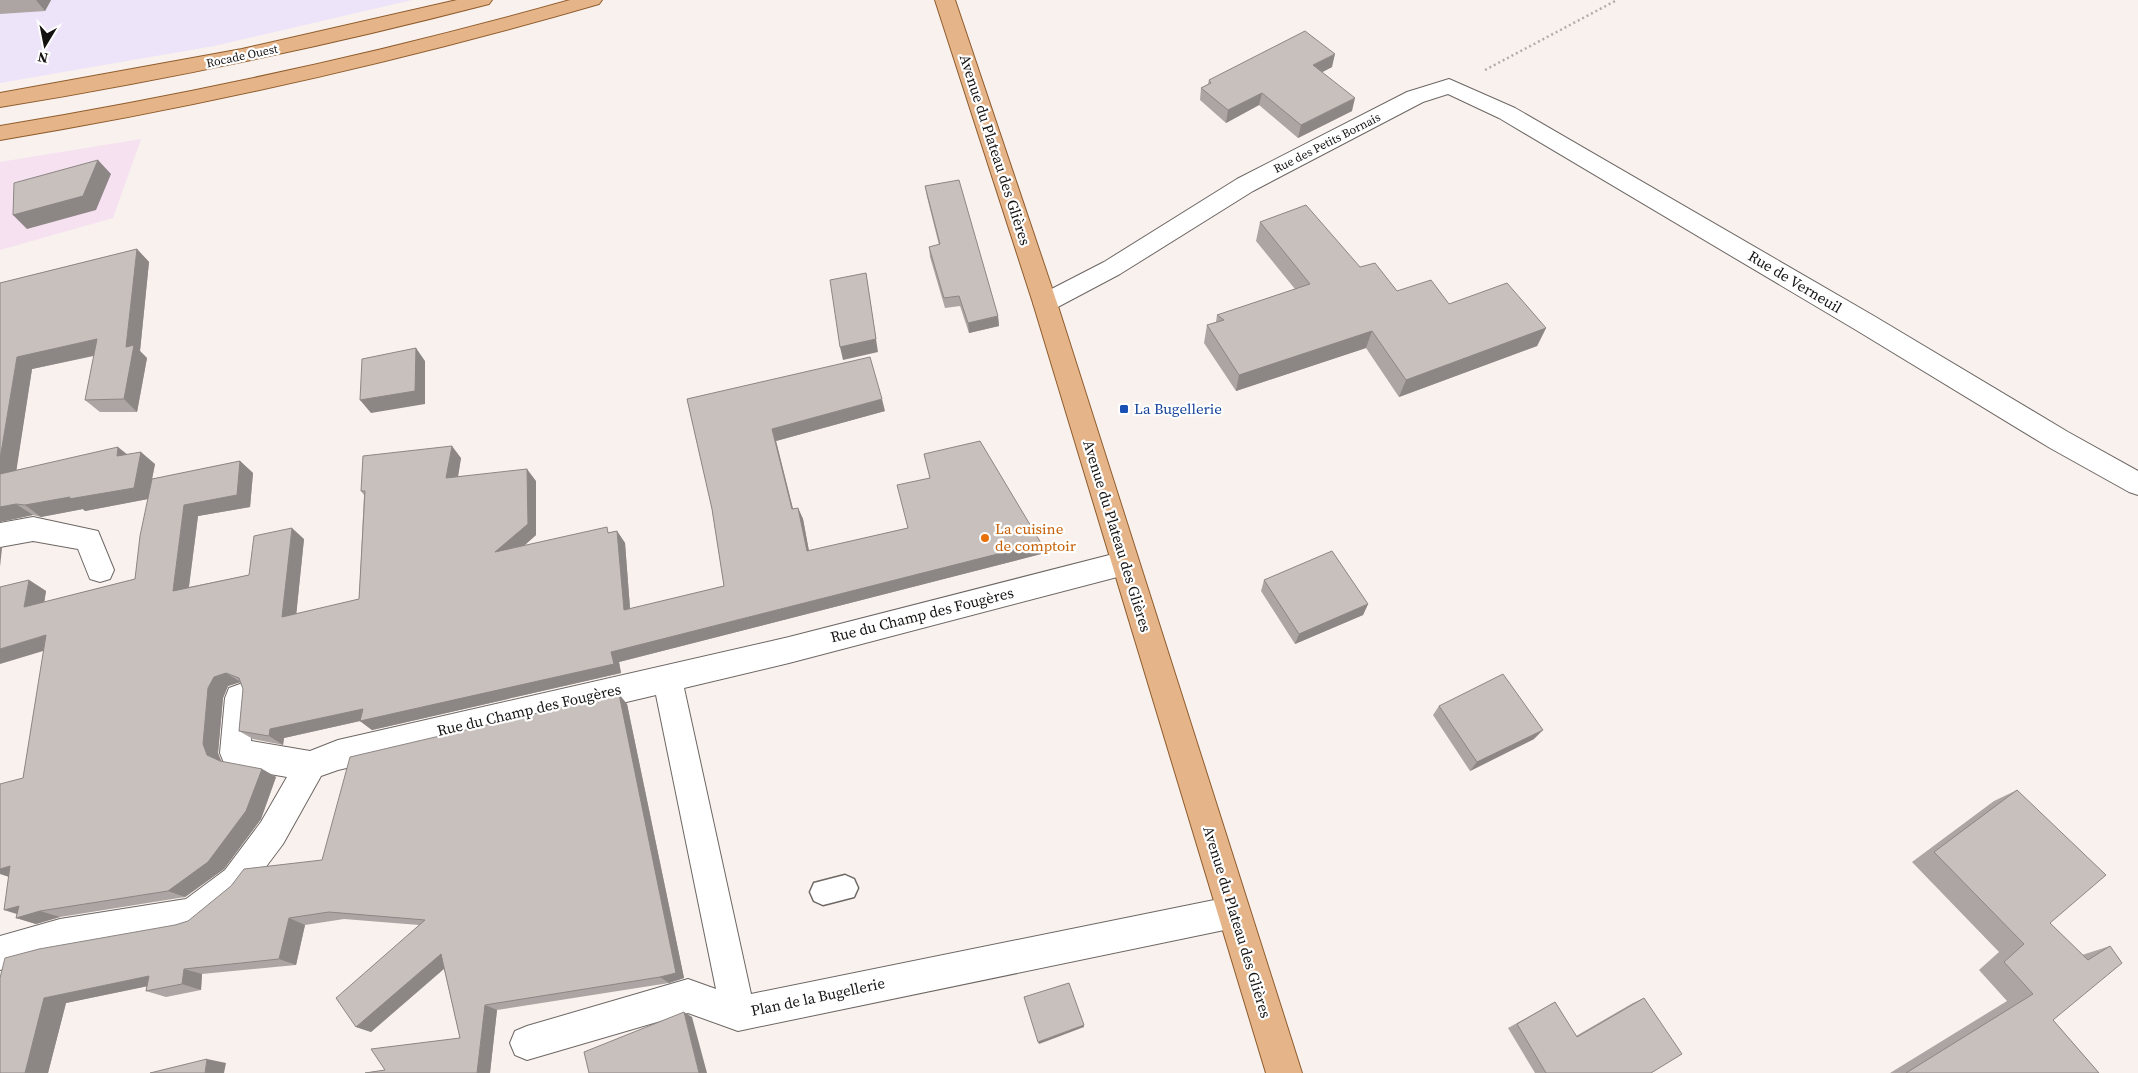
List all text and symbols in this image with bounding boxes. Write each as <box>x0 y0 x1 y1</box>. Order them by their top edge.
north arrow <box>20 20 70 70</box>
street label: Rocade Ouest <box>205 41 279 71</box>
text: N <box>36 47 50 69</box>
street label: Avenue du Plateau des Glières <box>955 52 1036 248</box>
street label: Rue des Petits Bornais <box>1271 109 1383 177</box>
street label: Rue de Verneuil <box>1744 245 1847 318</box>
place label: La Bugellerie <box>1134 398 1222 419</box>
marker: La Bugellerie <box>1118 403 1130 415</box>
street label: Avenue du Plateau des Glières <box>1078 437 1157 634</box>
place label: La cuisine de comptoir <box>995 518 1077 556</box>
marker: La cuisine de comptoir <box>979 532 991 544</box>
street label: Rue du Champ des Fougères <box>828 582 1016 647</box>
street label: Rue du Champ des Fougères <box>435 678 623 741</box>
street label: Avenue du Plateau des Glières <box>1198 823 1277 1020</box>
street label: Plan de la Bugellerie <box>749 972 887 1021</box>

